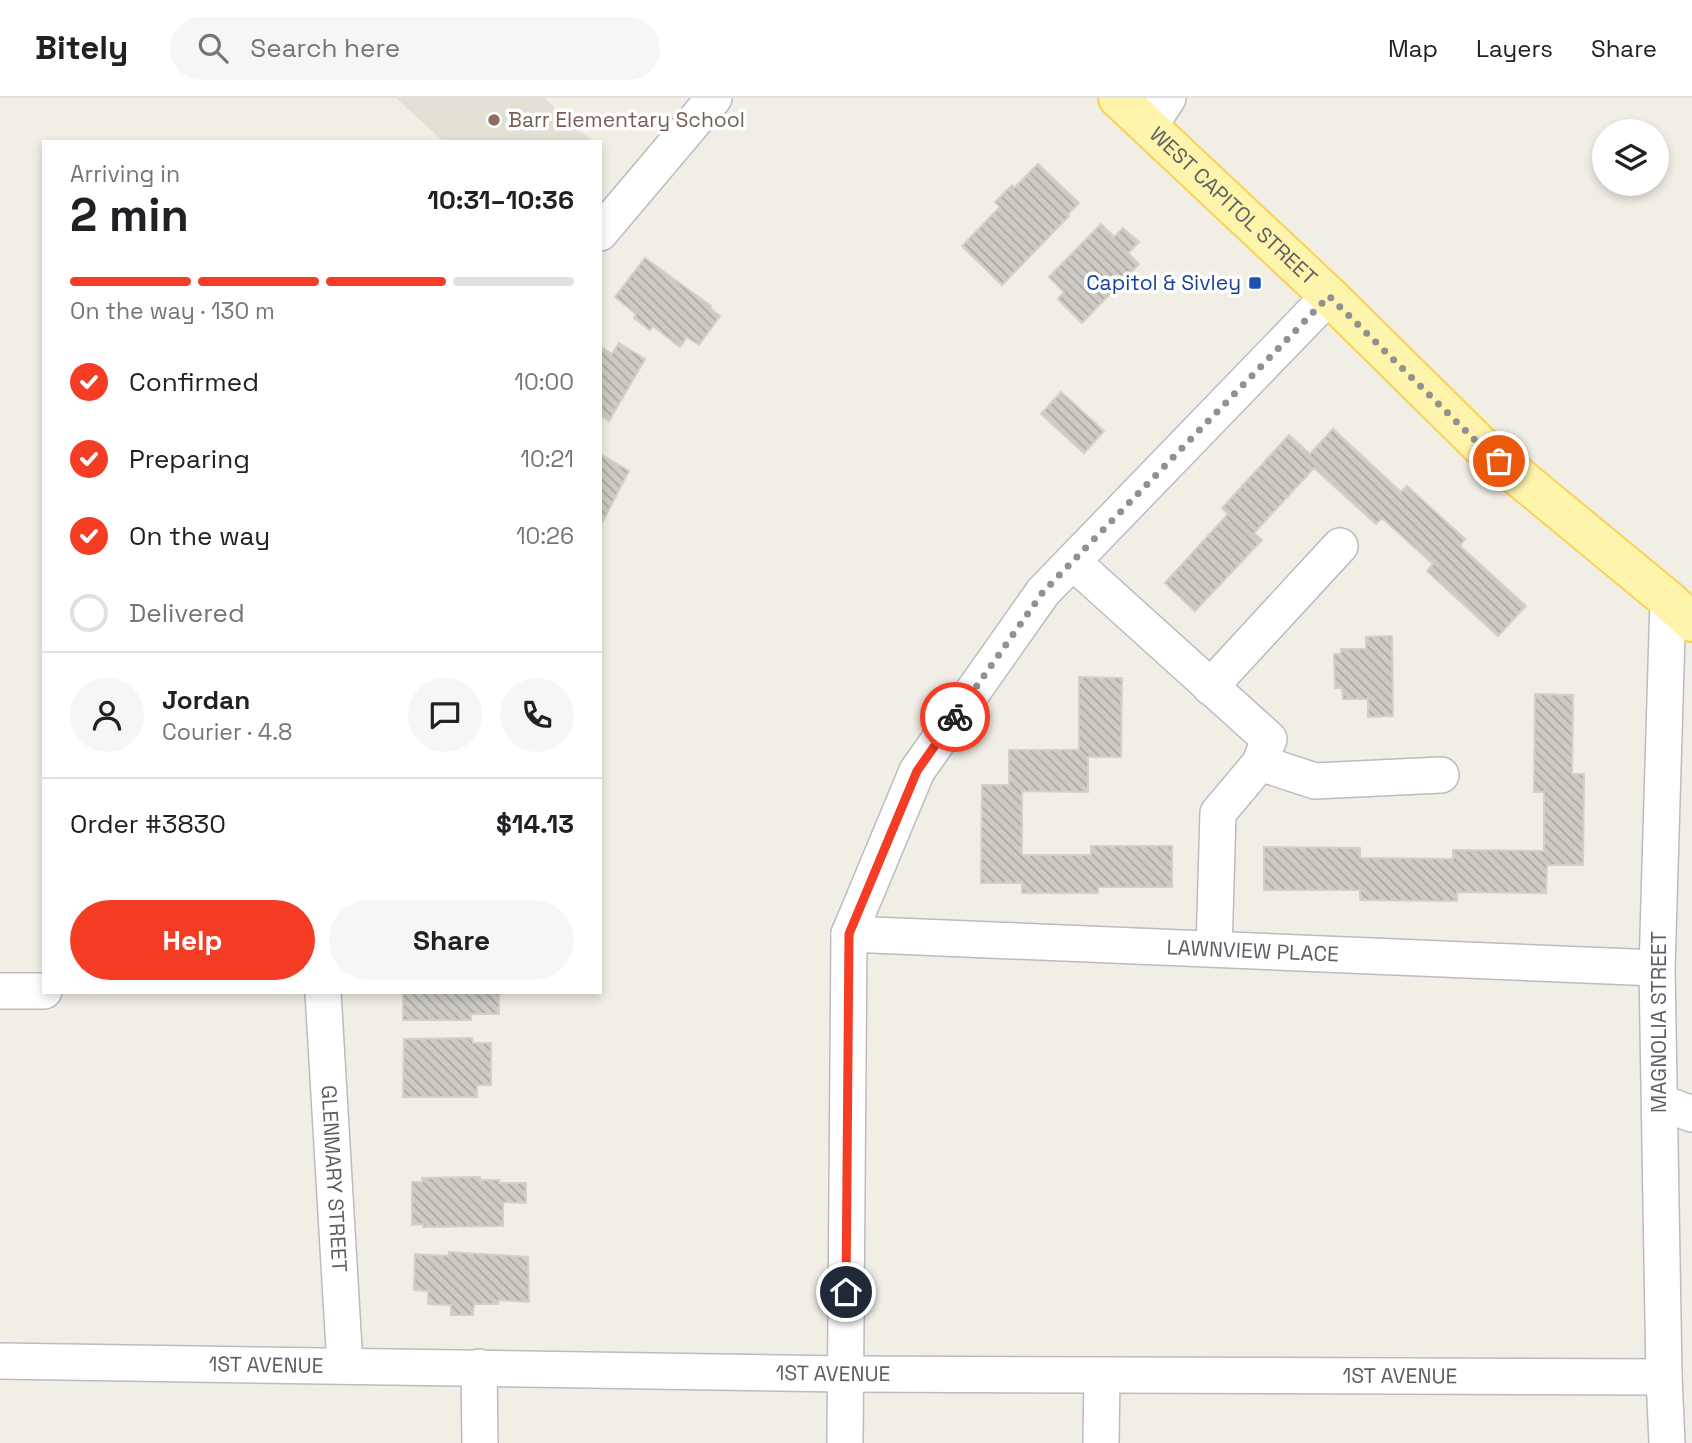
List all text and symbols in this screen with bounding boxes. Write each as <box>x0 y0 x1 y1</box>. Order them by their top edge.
search box <box>170 17 660 80</box>
text: Bitely <box>35 27 128 69</box>
icon: search <box>194 29 232 67</box>
text: Search here <box>250 31 400 65</box>
text: Map <box>1388 33 1438 64</box>
text: Layers <box>1476 33 1553 64</box>
text: Share <box>1591 33 1657 64</box>
place label: Barr Elementary School <box>508 106 745 133</box>
marker: Barr Elementary School <box>486 112 502 128</box>
map controls <box>1592 119 1669 196</box>
button: layers <box>1592 119 1669 196</box>
street label: WEST CAPITOL STREET <box>1144 121 1323 291</box>
text: Arriving in <box>70 159 180 189</box>
text: 10:31–10:36 <box>427 183 574 217</box>
text: 2 min <box>70 186 189 244</box>
place label: Capitol & Sivley <box>1086 269 1241 296</box>
marker: Capitol & Sivley <box>1247 275 1263 291</box>
text: On the way · 130 m <box>70 296 275 326</box>
icon: check <box>70 363 108 401</box>
text: Confirmed <box>129 365 259 399</box>
text: 10:00 <box>514 367 574 397</box>
pin <box>1469 431 1529 491</box>
icon: check <box>70 440 108 478</box>
text: Preparing <box>129 442 250 476</box>
icon: bag <box>1480 442 1518 480</box>
text: 10:21 <box>520 444 574 474</box>
icon: check <box>70 517 108 555</box>
text: On the way <box>129 519 270 553</box>
text: 10:26 <box>516 521 574 551</box>
text: Delivered <box>129 596 245 630</box>
button: person <box>70 678 144 752</box>
button: chat <box>408 678 482 752</box>
button: phone <box>500 678 574 752</box>
courier <box>920 682 990 752</box>
text: Jordan <box>162 683 250 717</box>
icon: bike <box>936 698 974 736</box>
text: Courier · 4.8 <box>162 717 292 747</box>
text: Order #3830 <box>70 807 226 841</box>
text: $14.13 <box>496 807 574 841</box>
button: Help <box>70 900 315 980</box>
button: Share <box>329 900 574 980</box>
street label: MAGNOLIA STREET <box>1645 931 1672 1113</box>
street label: LAWNVIEW PLACE <box>1166 933 1339 968</box>
street label: GLENMARY STREET <box>316 1084 353 1273</box>
pin <box>816 1262 876 1322</box>
icon: home <box>827 1273 865 1311</box>
street label: 1ST AVENUE <box>208 1350 324 1379</box>
street label: 1ST AVENUE <box>775 1359 890 1387</box>
street label: 1ST AVENUE <box>1342 1362 1457 1389</box>

